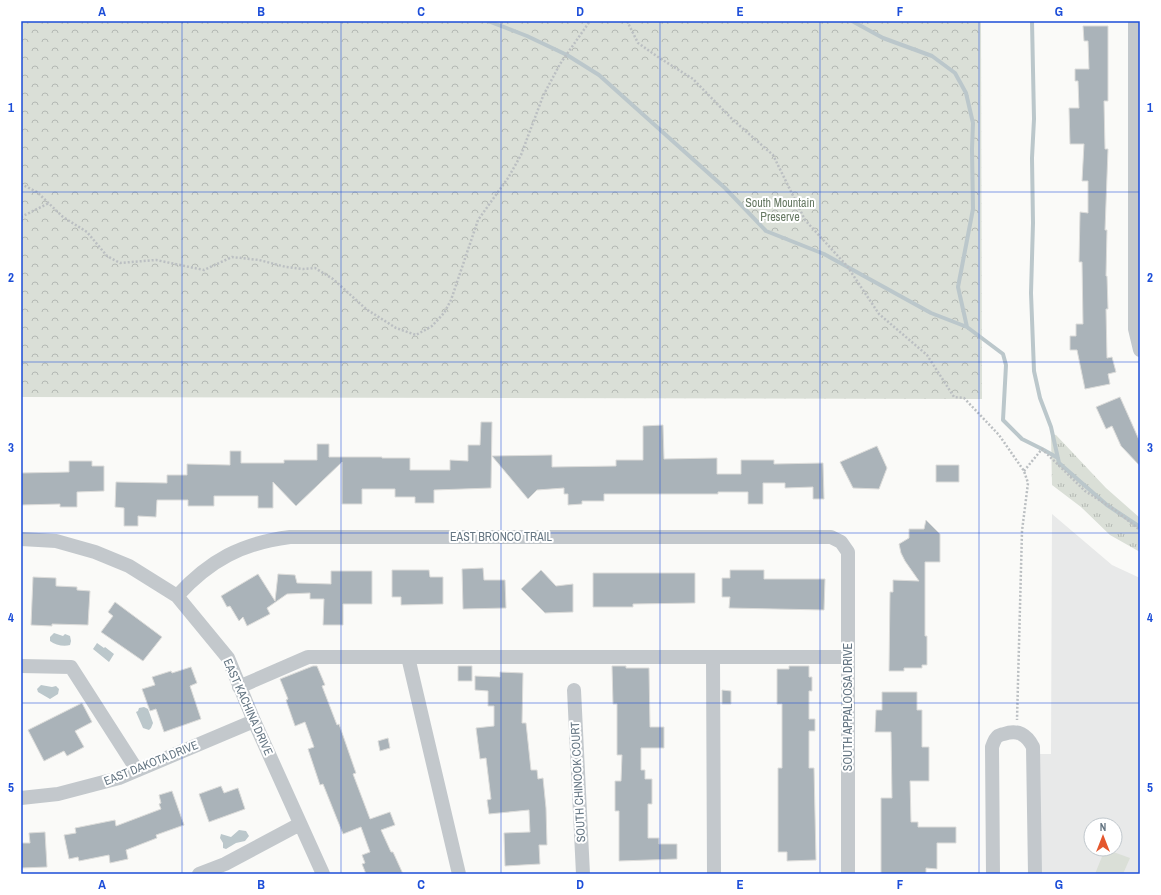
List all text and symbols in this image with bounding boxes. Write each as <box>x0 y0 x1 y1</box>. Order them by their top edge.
text: A <box>98 3 106 20</box>
text: B <box>257 3 265 20</box>
text: C <box>417 3 425 20</box>
text: D <box>576 3 584 20</box>
text: E <box>736 3 744 20</box>
text: F <box>897 3 904 20</box>
text: G <box>1055 3 1063 20</box>
text: 1 <box>8 99 14 116</box>
text: 1 <box>1147 99 1153 116</box>
park label: South Mountain Preserve <box>745 195 815 225</box>
text: 2 <box>8 269 14 286</box>
text: 2 <box>1147 269 1153 286</box>
text: 3 <box>8 439 14 456</box>
text: 3 <box>1147 439 1153 456</box>
street label: EAST BRONCO TRAIL <box>450 529 552 545</box>
text: 4 <box>8 609 14 626</box>
text: 4 <box>1147 609 1153 626</box>
street label: SOUTH APPALOOSA DRIVE <box>840 643 856 771</box>
street label: EAST KACHINA DRIVE <box>219 656 277 758</box>
street label: SOUTH CHINOOK COURT <box>567 721 589 843</box>
street label: EAST DAKOTA DRIVE <box>102 737 200 789</box>
text: 5 <box>8 779 14 796</box>
text: 5 <box>1147 779 1153 796</box>
north arrow <box>1083 817 1123 857</box>
text: N <box>1100 820 1106 834</box>
text: A <box>98 876 106 893</box>
text: B <box>257 876 265 893</box>
text: C <box>417 876 425 893</box>
text: D <box>576 876 584 893</box>
text: E <box>736 876 744 893</box>
text: F <box>897 876 904 893</box>
text: G <box>1055 876 1063 893</box>

